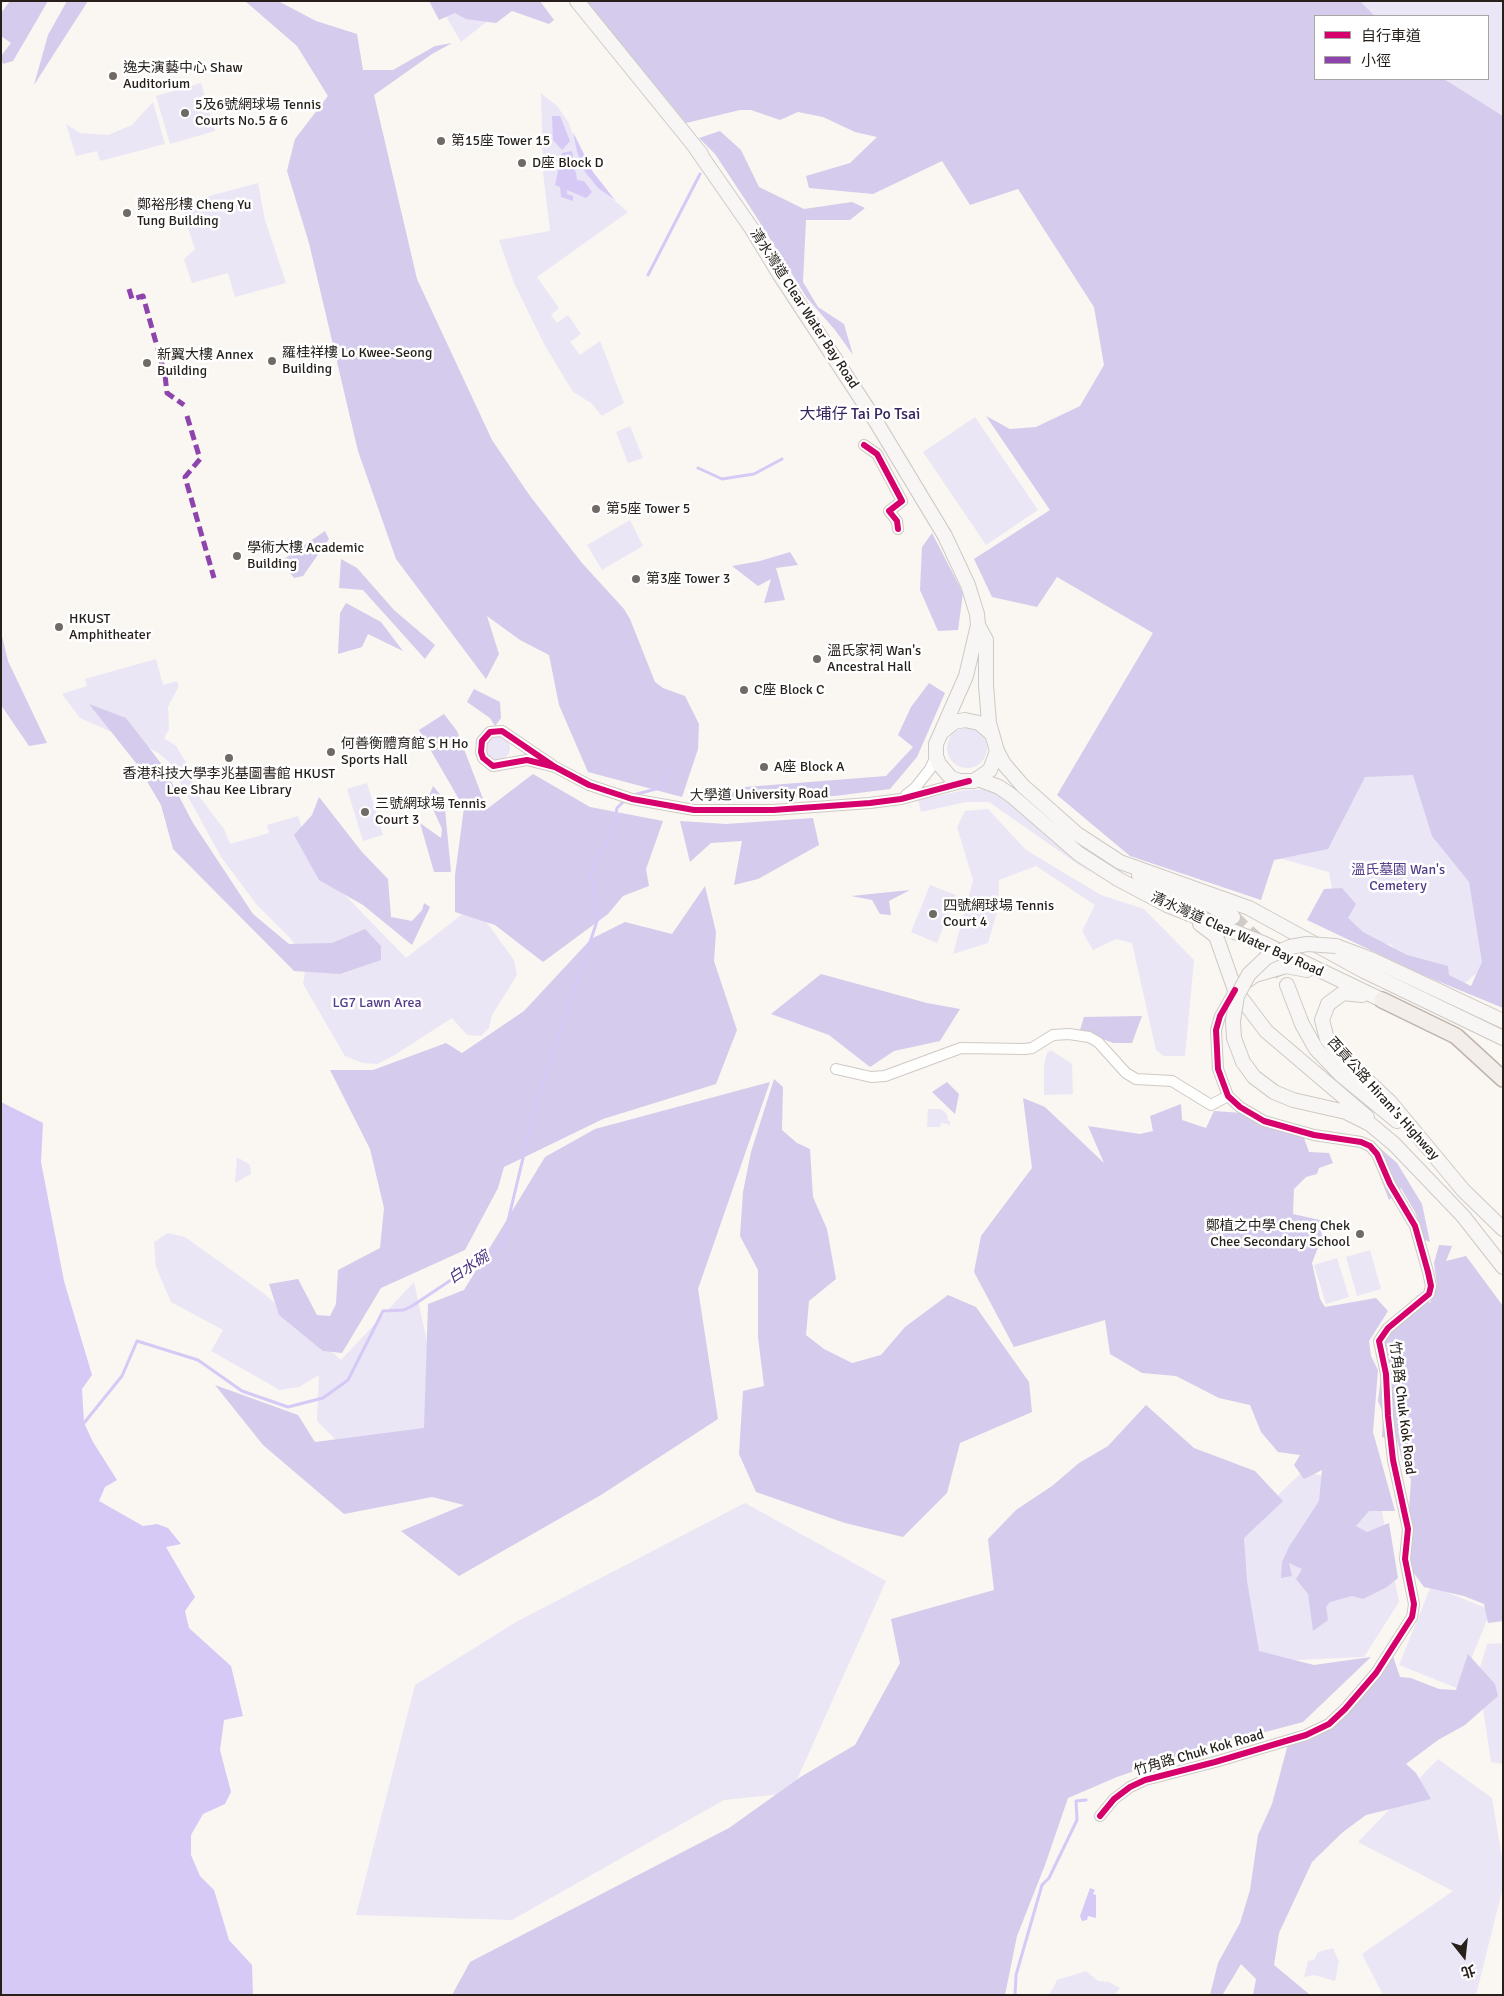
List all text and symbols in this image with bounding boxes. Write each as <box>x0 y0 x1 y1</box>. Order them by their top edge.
legend <box>1314 15 1489 80</box>
text: 自行車道 <box>1361 27 1421 45</box>
text: 小徑 <box>1361 52 1391 70</box>
place label: 逸夫演藝中心 Shaw Auditorium <box>123 60 243 92</box>
marker: 逸夫演藝中心 Shaw Auditorium <box>107 70 119 82</box>
place label: 5及6號網球場 Tennis Courts No.5 & 6 <box>195 97 321 130</box>
marker: 5及6號網球場 Tennis Courts No.5 & 6 <box>179 107 191 119</box>
place label: 第15座 Tower 15 <box>451 133 550 149</box>
marker: 第15座 Tower 15 <box>435 135 447 147</box>
place label: D座 Block D <box>532 155 604 171</box>
marker: D座 Block D <box>516 157 528 169</box>
place label: 鄭裕彤樓 Cheng Yu Tung Building <box>137 197 251 230</box>
marker: 鄭裕彤樓 Cheng Yu Tung Building <box>121 207 133 219</box>
street label: 清水灣道 Clear Water Bay Road <box>746 226 862 392</box>
place label: 羅桂祥樓 Lo Kwee-Seong Building <box>282 345 432 378</box>
place label: 新翼大樓 Annex Building <box>157 347 253 380</box>
marker: 羅桂祥樓 Lo Kwee-Seong Building <box>266 355 278 367</box>
marker: 新翼大樓 Annex Building <box>141 357 153 369</box>
district label: 大埔仔 Tai Po Tsai <box>800 405 920 425</box>
place label: 第5座 Tower 5 <box>606 501 690 517</box>
marker: 第5座 Tower 5 <box>590 503 602 515</box>
place label: 學術大樓 Academic Building <box>247 540 364 572</box>
marker: 學術大樓 Academic Building <box>231 550 243 562</box>
place label: 第3座 Tower 3 <box>646 571 730 587</box>
marker: 第3座 Tower 3 <box>630 573 642 585</box>
place label: HKUST Amphitheater <box>69 611 151 644</box>
marker: HKUST Amphitheater <box>53 621 65 633</box>
place label: 溫氏家祠 Wan's Ancestral Hall <box>827 643 921 676</box>
marker: 溫氏家祠 Wan's Ancestral Hall <box>811 653 823 665</box>
place label: C座 Block C <box>754 682 824 698</box>
marker: C座 Block C <box>738 684 750 696</box>
place label: 何善衡體育館 S H Ho Sports Hall <box>341 736 468 769</box>
marker: 何善衡體育館 S H Ho Sports Hall <box>325 746 337 758</box>
marker: 香港科技大學李兆基圖書館 HKUST Lee Shau Kee Library <box>223 752 235 764</box>
place label: A座 Block A <box>774 759 845 775</box>
marker: A座 Block A <box>758 761 770 773</box>
place label: 香港科技大學李兆基圖書館 HKUST Lee Shau Kee Library <box>123 766 335 799</box>
street label: 大學道 University Road <box>690 785 828 805</box>
place label: 三號網球場 Tennis Court 3 <box>375 796 486 829</box>
marker: 三號網球場 Tennis Court 3 <box>359 806 371 818</box>
park label: 溫氏墓園 Wan's Cemetery <box>1351 862 1445 894</box>
street label: 清水灣道 Clear Water Bay Road <box>1148 889 1326 981</box>
place label: 四號網球場 Tennis Court 4 <box>943 898 1054 930</box>
marker: 四號網球場 Tennis Court 4 <box>927 908 939 920</box>
park label: LG7 Lawn Area <box>332 995 422 1011</box>
street label: 西貢公路 Hiram's Highway <box>1323 1034 1443 1164</box>
place label: 鄭植之中學 Cheng Chek Chee Secondary School <box>1206 1218 1350 1250</box>
marker: 鄭植之中學 Cheng Chek Chee Secondary School <box>1354 1228 1366 1240</box>
water label: 白水碗 <box>445 1248 493 1288</box>
street label: 竹角路 Chuk Kok Road <box>1385 1340 1419 1476</box>
street label: 竹角路 Chuk Kok Road <box>1132 1726 1266 1780</box>
north arrow <box>1439 1931 1489 1981</box>
text: 北 <box>1459 1961 1477 1981</box>

